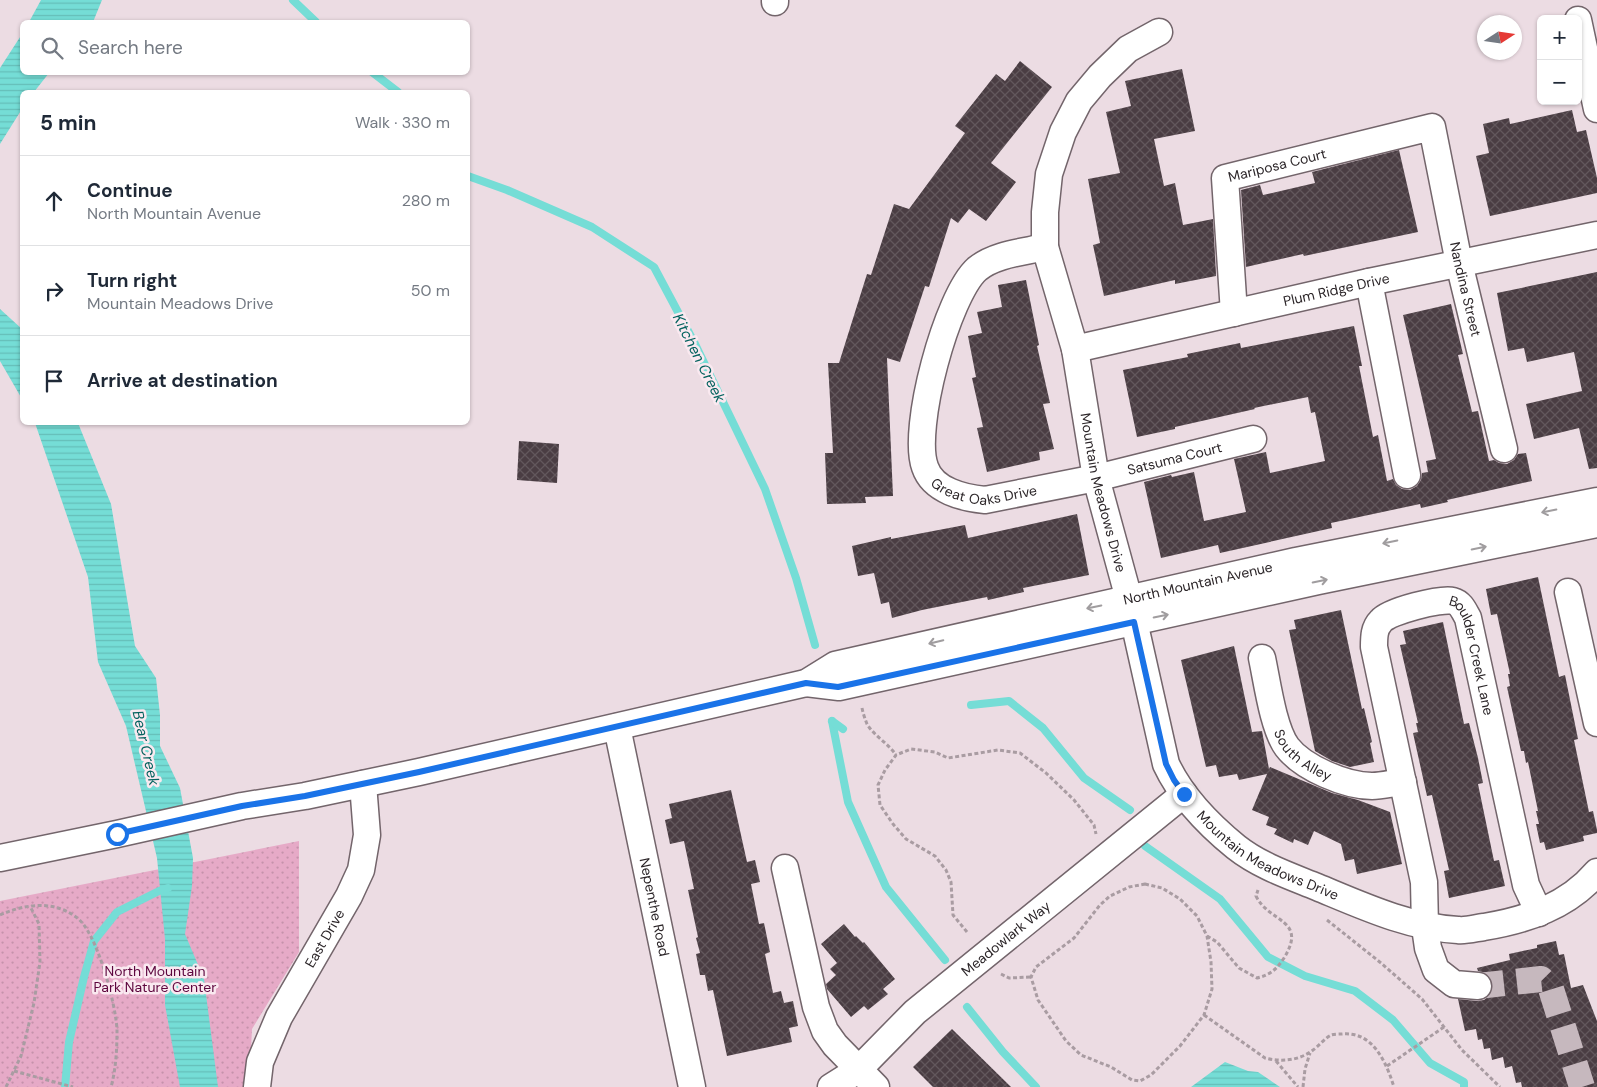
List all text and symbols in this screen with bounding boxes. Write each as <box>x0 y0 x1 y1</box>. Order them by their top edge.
north arrow <box>1477 15 1522 60</box>
map controls <box>1537 15 1582 105</box>
button: + <box>1537 15 1582 60</box>
search box <box>20 20 470 75</box>
icon: search <box>38 34 66 62</box>
text: Search here <box>78 35 183 60</box>
button: − <box>1537 60 1582 105</box>
text: 5 min <box>40 109 96 137</box>
text: Walk · 330 m <box>355 112 450 133</box>
street label: Mariposa Court <box>1226 144 1328 186</box>
text: Continue <box>87 178 173 203</box>
icon: ahead <box>40 187 68 215</box>
text: 280 m <box>402 190 450 211</box>
text: North Mountain Avenue <box>87 203 261 224</box>
street label: Nandina Street <box>1446 240 1485 338</box>
text: Turn right <box>87 268 177 293</box>
street label: Plum Ridge Drive <box>1281 269 1391 310</box>
icon: right <box>40 277 68 305</box>
text: 50 m <box>411 280 450 301</box>
text: Mountain Meadows Drive <box>87 293 273 314</box>
water label: Kitchen Creek <box>668 310 730 406</box>
icon: arrive <box>40 367 68 395</box>
text: Arrive at destination <box>87 368 278 393</box>
street label: Mountain Meadows Drive <box>1077 411 1130 574</box>
street label: Satsuma Court <box>1125 438 1224 479</box>
street label: Great Oaks Drive <box>927 474 1038 509</box>
one-way arrow <box>1542 506 1558 516</box>
one-way arrow <box>1382 538 1398 547</box>
one-way arrow <box>1471 543 1487 552</box>
street label: North Mountain Avenue <box>1121 558 1274 609</box>
one-way arrow <box>1312 576 1328 585</box>
street label: Boulder Creek Lane <box>1447 591 1498 717</box>
one-way arrow <box>1087 603 1103 612</box>
one-way arrow <box>1153 611 1169 620</box>
one-way arrow <box>928 638 944 647</box>
water label: Bear Creek <box>128 708 164 788</box>
street label: South Alley <box>1270 726 1335 785</box>
route end <box>1173 783 1196 806</box>
street label: Mountain Meadows Drive <box>1193 807 1342 904</box>
route start <box>106 823 129 846</box>
street label: Nepenthe Road <box>635 856 674 958</box>
street label: Meadowlark Way <box>957 897 1054 980</box>
street label: East Drive <box>301 906 349 971</box>
park label: North Mountain Park Nature Center <box>93 962 217 996</box>

